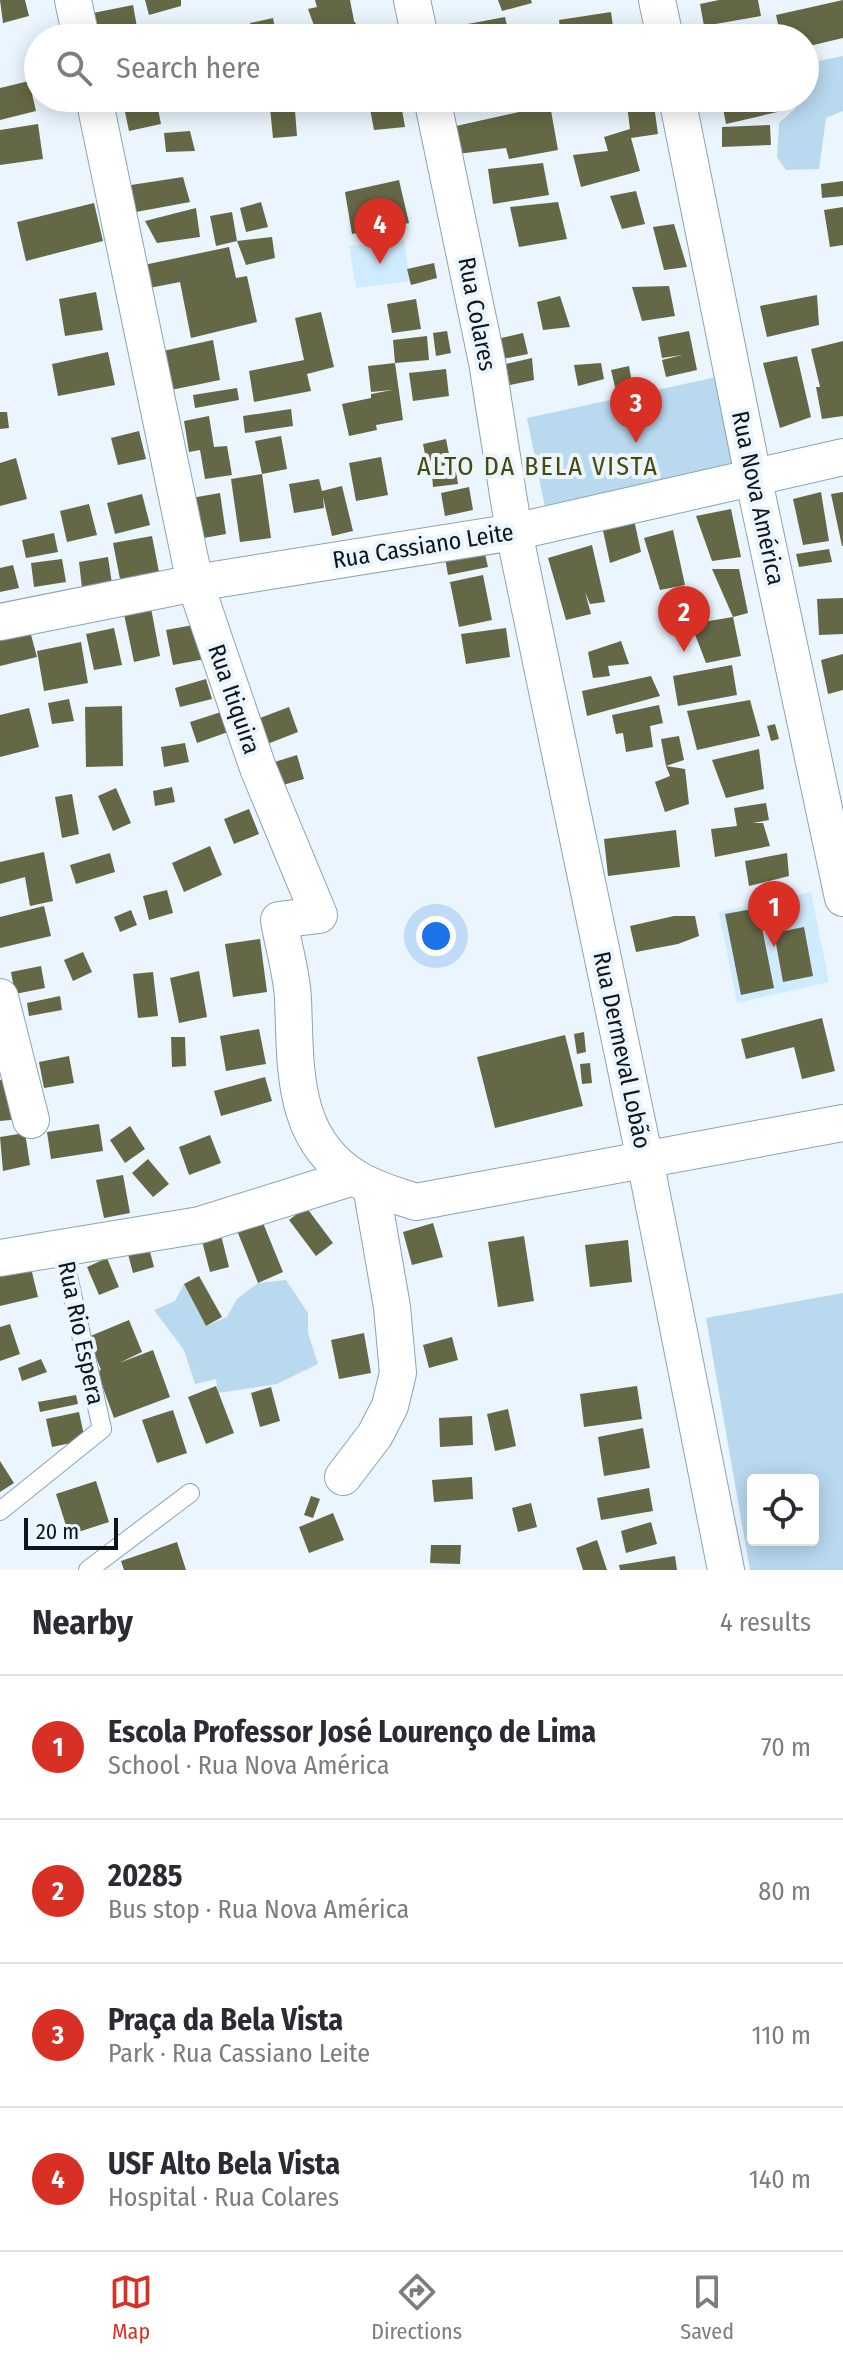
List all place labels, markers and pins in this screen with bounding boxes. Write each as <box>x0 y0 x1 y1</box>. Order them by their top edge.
pin: 4 <box>354 198 406 264</box>
pin: 3 <box>610 377 662 443</box>
pin: 2 <box>658 586 710 652</box>
pin: 1 <box>748 881 800 947</box>

